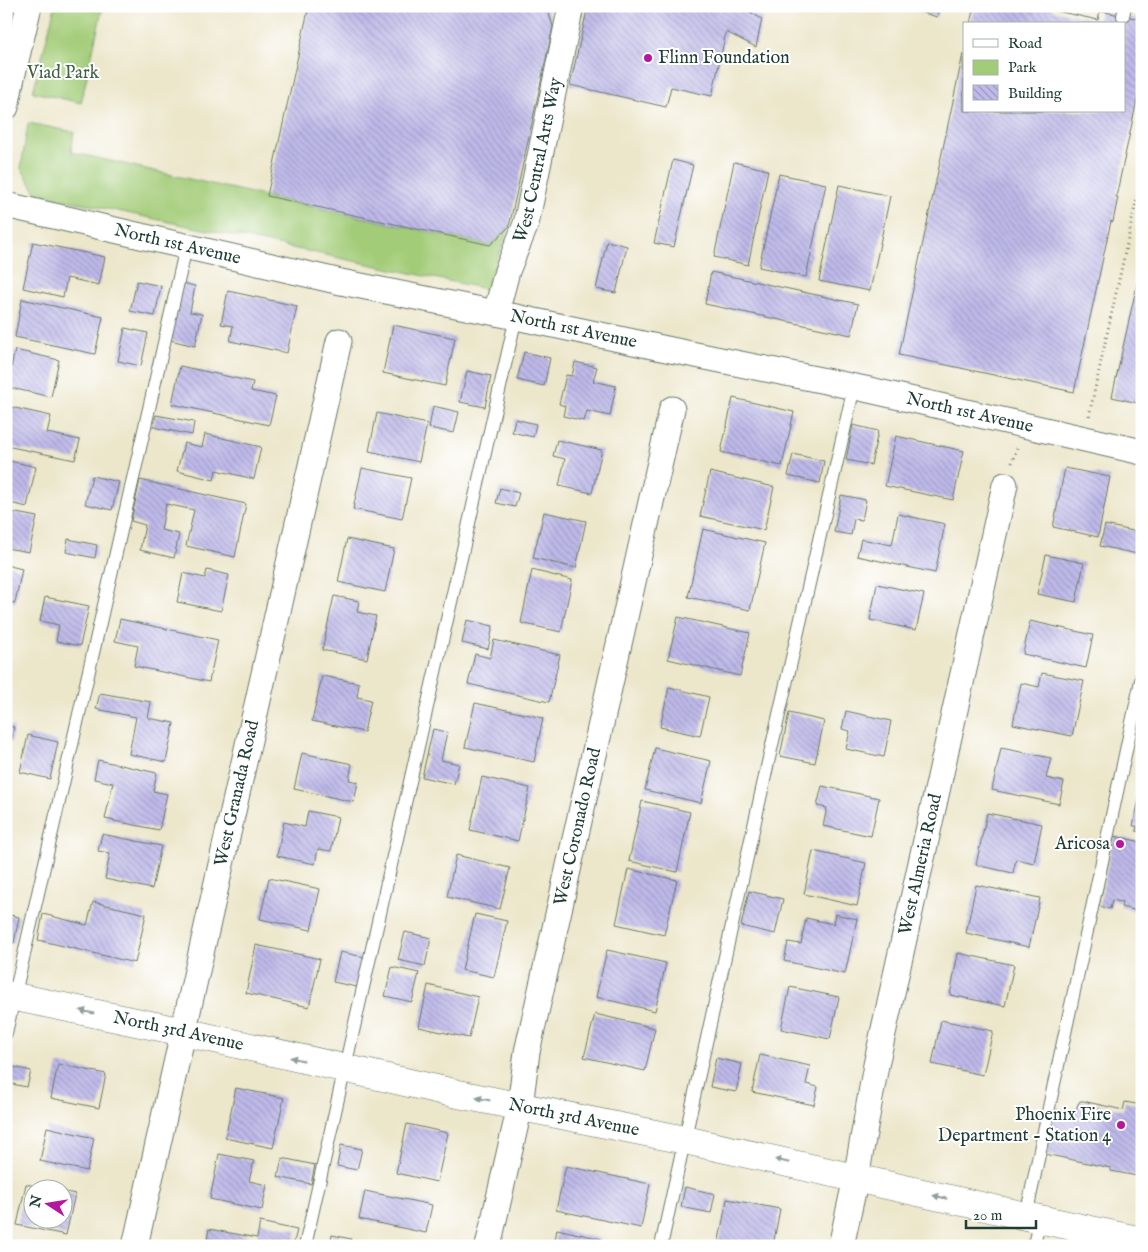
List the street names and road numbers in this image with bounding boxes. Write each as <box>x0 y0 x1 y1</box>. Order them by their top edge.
street label: West Central Arts Way <box>508 75 567 246</box>
street label: North 1st Avenue <box>112 219 243 270</box>
street label: North 1st Avenue <box>508 305 639 354</box>
street label: North 1st Avenue <box>904 387 1035 438</box>
street label: West Granada Road <box>209 718 265 869</box>
street label: West Coronado Road <box>549 745 607 908</box>
street label: West Almeria Road <box>894 791 948 937</box>
street label: North 3rd Avenue <box>111 1006 246 1057</box>
street label: North 3rd Avenue <box>506 1093 641 1142</box>

